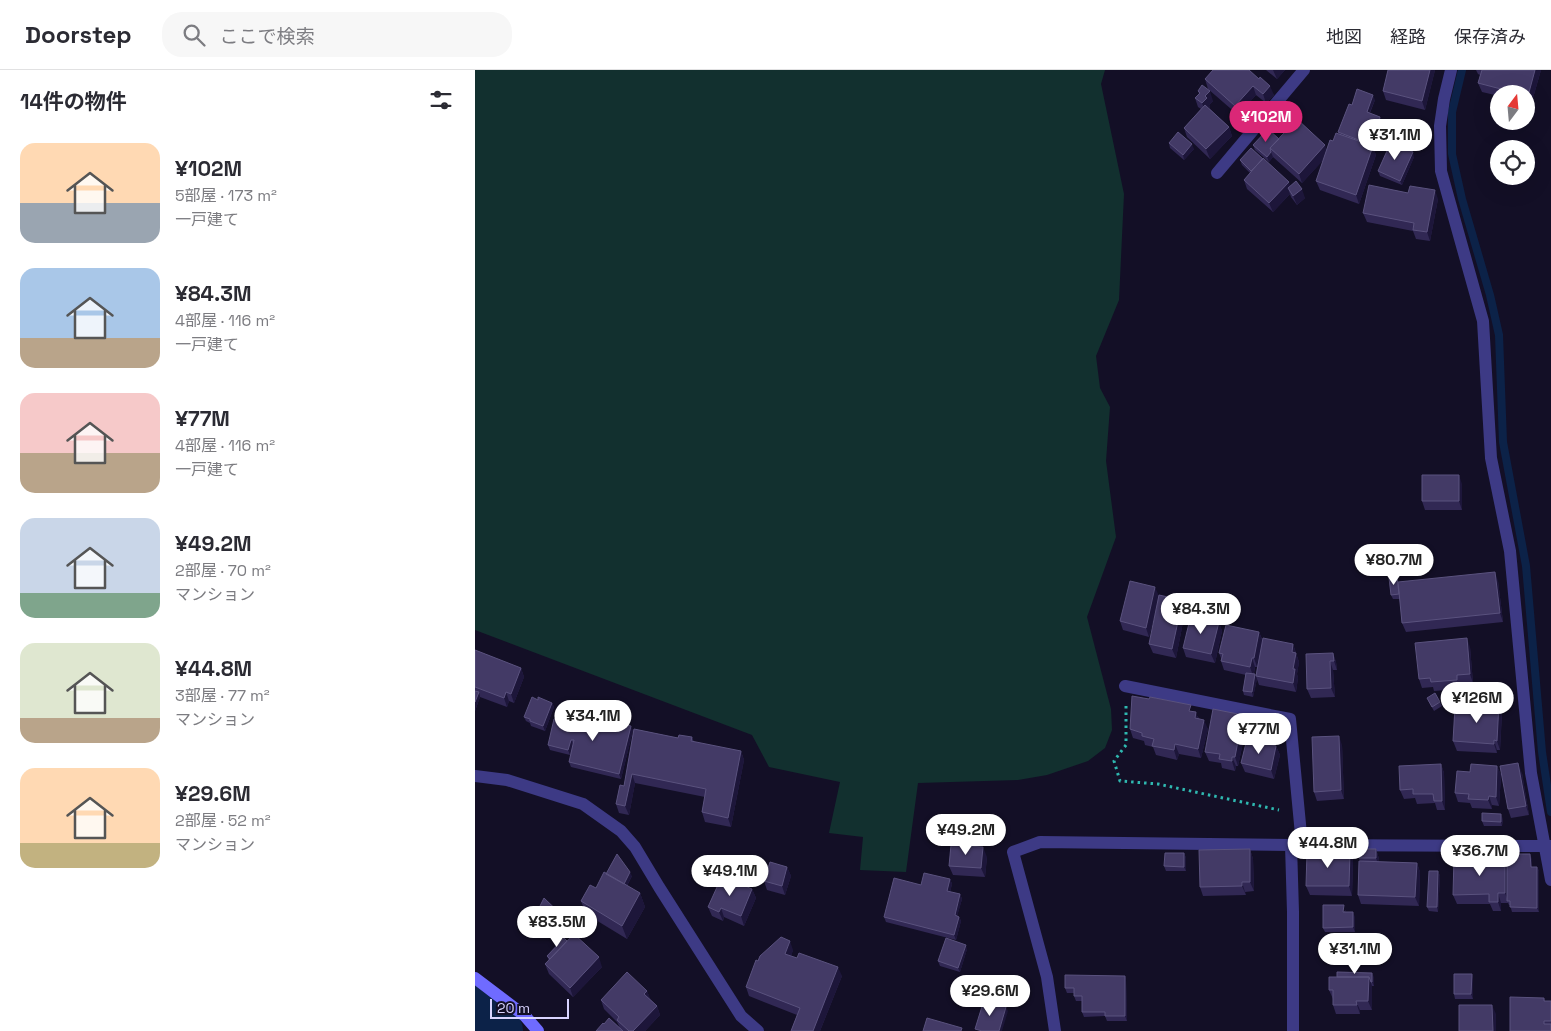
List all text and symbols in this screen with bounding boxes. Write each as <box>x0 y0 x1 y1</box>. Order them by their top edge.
search box <box>162 12 512 57</box>
text: Doorstep <box>25 19 132 50</box>
icon: search <box>180 21 208 49</box>
text: ここで検索 <box>220 24 315 49</box>
text: 地図 <box>1326 25 1362 48</box>
text: 経路 <box>1390 25 1426 48</box>
text: 保存済み <box>1454 25 1526 48</box>
north arrow <box>1490 85 1535 130</box>
map controls <box>1490 85 1535 185</box>
icon: filters <box>427 86 455 114</box>
text: 14件の物件 <box>20 88 127 115</box>
pin: ¥102M <box>1231 100 1301 143</box>
text: ¥102M <box>1240 106 1292 127</box>
pin: ¥31.1M <box>1354 118 1436 161</box>
text: ¥31.1M <box>1369 124 1421 145</box>
button: locate <box>1490 140 1535 185</box>
text: ¥102M <box>175 155 242 182</box>
icon: home <box>60 163 120 223</box>
text: 5部屋 · 173 m² <box>175 185 277 206</box>
text: 一戸建て <box>175 209 239 230</box>
text: ¥84.3M <box>175 280 252 307</box>
icon: home <box>60 288 120 348</box>
text: 4部屋 · 116 m² <box>175 310 275 331</box>
text: 一戸建て <box>175 334 239 355</box>
text: ¥77M <box>175 405 230 432</box>
icon: home <box>60 413 120 473</box>
text: 4部屋 · 116 m² <box>175 435 275 456</box>
text: 一戸建て <box>175 459 239 480</box>
text: ¥49.2M <box>175 530 251 557</box>
icon: home <box>60 538 120 598</box>
pin: ¥80.7M <box>1353 544 1435 586</box>
text: ¥80.7M <box>1366 549 1422 570</box>
text: 2部屋 · 70 m² <box>175 560 271 581</box>
text: マンション <box>175 584 255 605</box>
pin: ¥84.3M <box>1160 592 1242 635</box>
text: ¥84.3M <box>1172 598 1230 619</box>
text: ¥44.8M <box>175 655 252 682</box>
icon: home <box>60 663 120 723</box>
pin: ¥126M <box>1442 682 1512 724</box>
text: 3部屋 · 77 m² <box>175 685 270 706</box>
text: ¥126M <box>1452 687 1502 708</box>
pin: ¥34.1M <box>552 700 634 742</box>
text: ¥34.1M <box>565 705 621 726</box>
text: マンション <box>175 709 255 730</box>
pin: ¥77M <box>1229 712 1289 755</box>
text: ¥77M <box>1238 718 1280 739</box>
text: ¥29.6M <box>175 780 251 807</box>
icon: home <box>60 788 120 848</box>
text: 2部屋 · 52 m² <box>175 810 271 831</box>
pin: ¥49.2M <box>925 814 1007 856</box>
text: ¥49.2M <box>937 819 995 840</box>
pin: ¥44.8M <box>1287 826 1369 869</box>
text: ¥44.8M <box>1299 832 1357 853</box>
text: マンション <box>175 834 255 855</box>
pin: ¥36.7M <box>1439 834 1521 877</box>
text: ¥36.7M <box>1452 840 1508 861</box>
pin: ¥49.1M <box>689 854 771 897</box>
text: ¥49.1M <box>702 860 758 881</box>
pin: ¥83.5M <box>516 906 598 948</box>
text: ¥83.5M <box>528 911 586 932</box>
pin: ¥31.1M <box>1314 932 1396 975</box>
text: ¥31.1M <box>1329 938 1381 959</box>
pin: ¥29.6M <box>949 974 1031 1017</box>
text: ¥29.6M <box>961 980 1019 1001</box>
scale bar <box>490 996 569 1019</box>
text: 20 m <box>497 999 530 1017</box>

